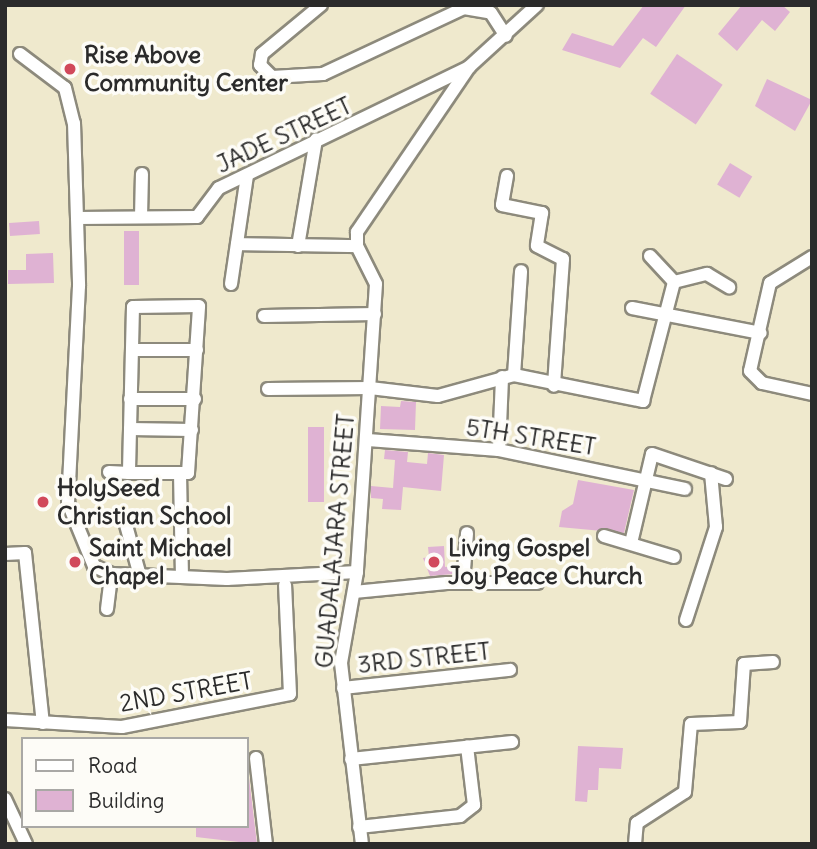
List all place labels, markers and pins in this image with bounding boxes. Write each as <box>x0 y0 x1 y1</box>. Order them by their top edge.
place label: Rise Above Community Center <box>84 41 288 97</box>
marker: Rise Above Community Center <box>62 61 78 77</box>
place label: HolySeed Christian School <box>57 474 231 530</box>
marker: HolySeed Christian School <box>35 494 51 510</box>
place label: Saint Michael Chapel <box>89 534 232 590</box>
place label: Living Gospel Joy Peace Church <box>448 534 643 590</box>
marker: Saint Michael Chapel <box>67 554 83 570</box>
marker: Living Gospel Joy Peace Church <box>426 554 442 570</box>

